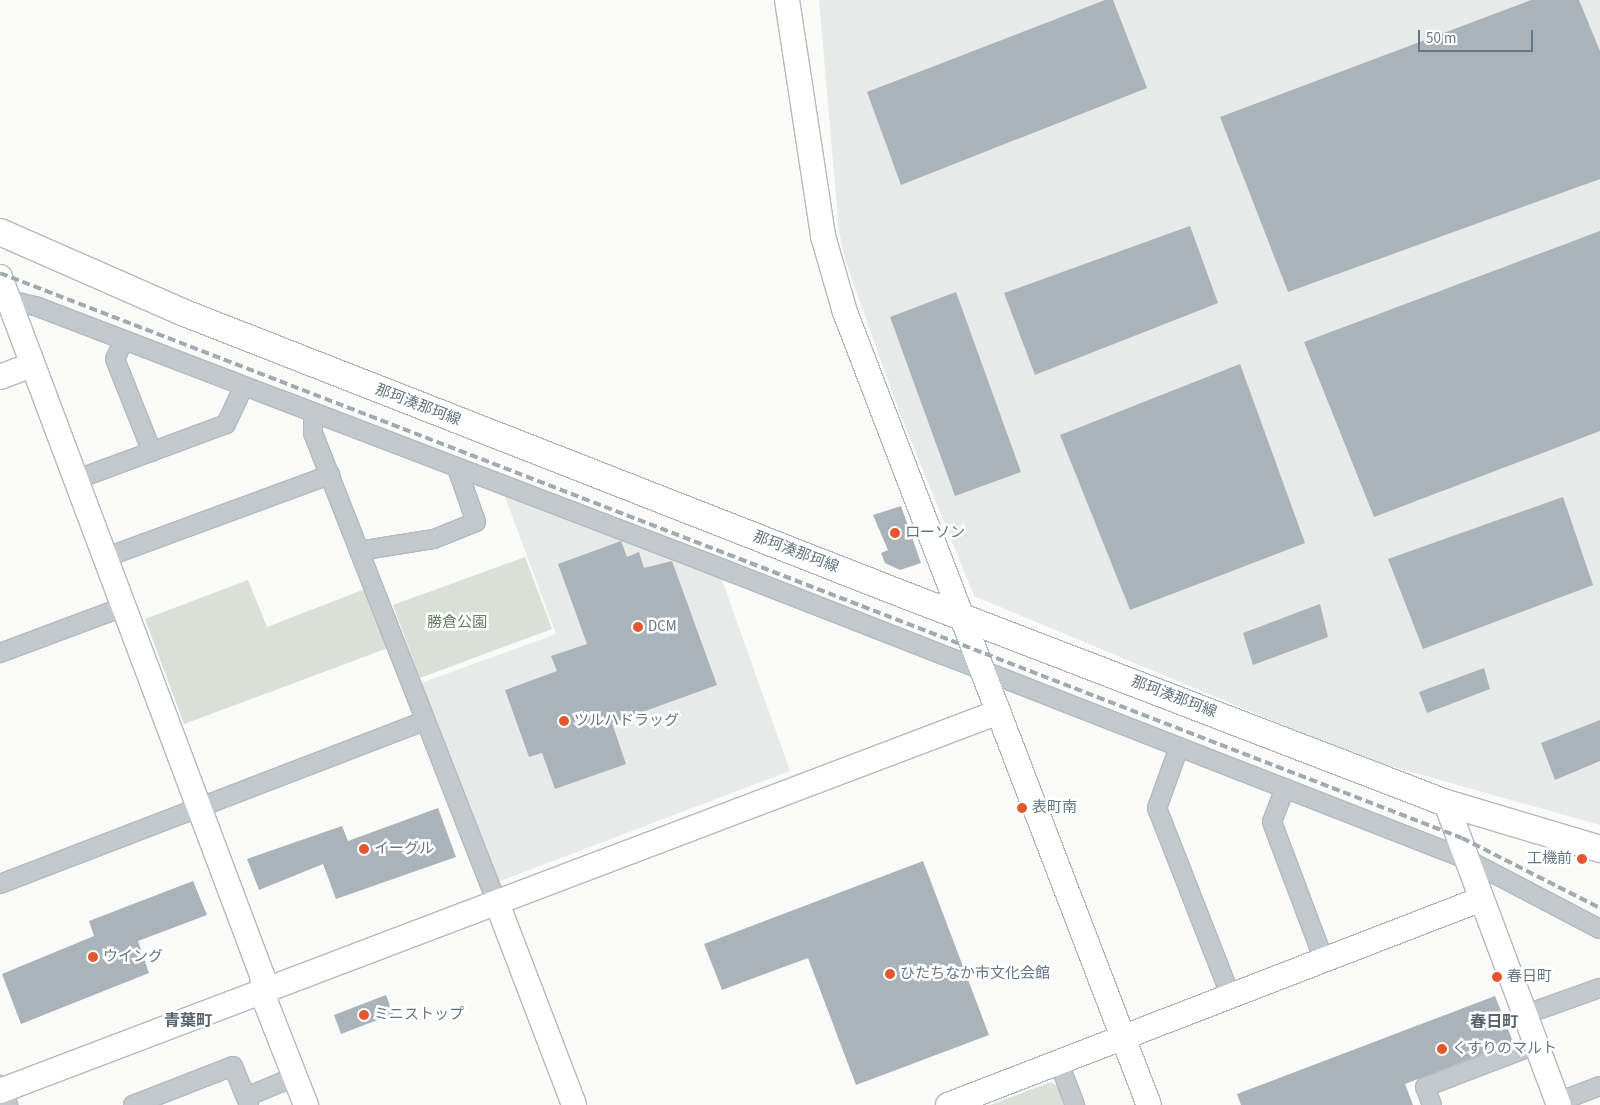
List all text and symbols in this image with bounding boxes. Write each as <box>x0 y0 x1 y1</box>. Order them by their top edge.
scale bar <box>1420 20 1535 52</box>
text: 50 m <box>1426 28 1456 49</box>
street label: 那珂湊那珂線 <box>373 380 463 430</box>
place label: ローソン <box>905 524 965 542</box>
street label: 那珂湊那珂線 <box>751 527 841 577</box>
marker: ローソン <box>889 527 901 539</box>
park label: 勝倉公園 <box>427 614 487 632</box>
place label: DCM <box>648 618 677 636</box>
marker: DCM <box>632 621 644 633</box>
street label: 那珂湊那珂線 <box>1129 672 1219 722</box>
place label: ツルハドラッグ <box>574 712 679 730</box>
marker: ツルハドラッグ <box>558 715 570 727</box>
place label: 表町南 <box>1032 799 1077 817</box>
marker: 表町南 <box>1016 802 1028 814</box>
place label: イーグル <box>374 840 434 858</box>
marker: イーグル <box>358 843 370 855</box>
place label: 工機前 <box>1527 850 1572 868</box>
marker: 工機前 <box>1576 853 1588 865</box>
place label: ウイング <box>103 948 163 966</box>
marker: ウイング <box>87 951 99 963</box>
place label: ひたちなか市文化会館 <box>900 965 1050 983</box>
marker: ひたちなか市文化会館 <box>884 968 896 980</box>
place label: 春日町 <box>1507 968 1552 986</box>
marker: 春日町 <box>1491 971 1503 983</box>
place label: ミニストップ <box>374 1006 464 1024</box>
marker: ミニストップ <box>358 1009 370 1021</box>
district label: 青葉町 <box>164 1011 212 1031</box>
district label: 春日町 <box>1470 1012 1518 1032</box>
place label: くすりのマルト <box>1452 1040 1557 1058</box>
marker: くすりのマルト <box>1436 1043 1448 1055</box>

